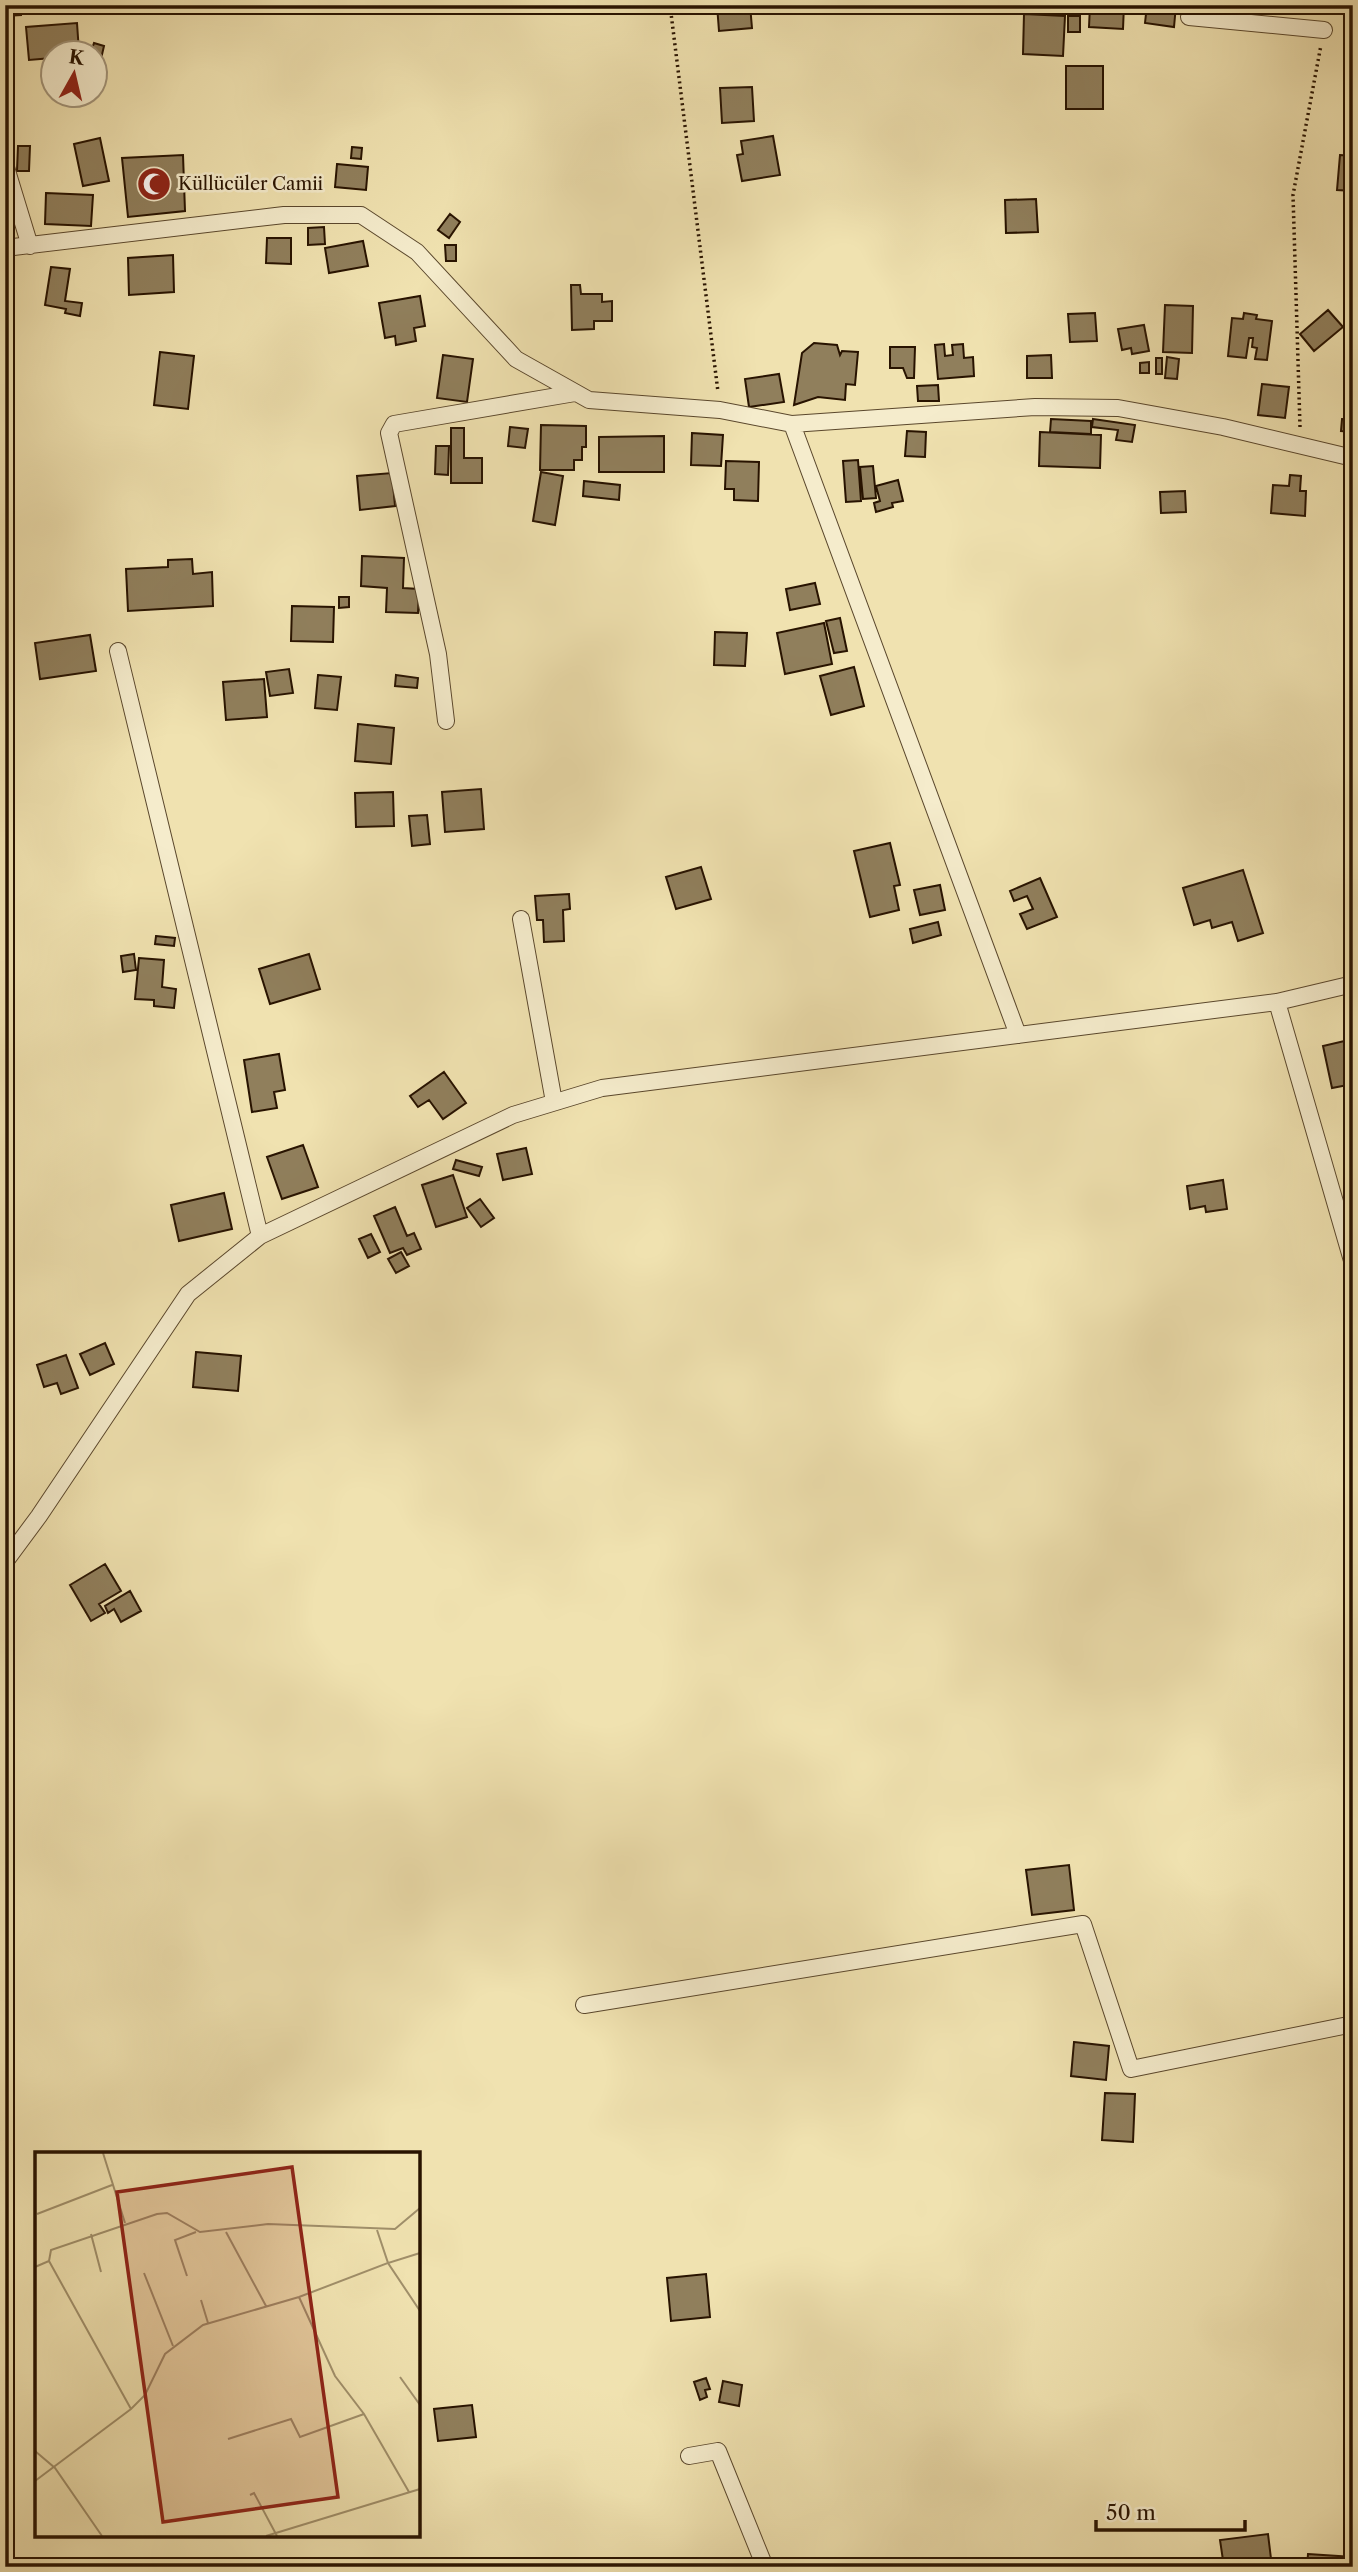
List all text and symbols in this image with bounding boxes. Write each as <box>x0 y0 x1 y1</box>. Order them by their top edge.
north arrow <box>38 38 108 108</box>
text: K <box>67 45 86 70</box>
mosque icon: Küllücüler Camii <box>135 165 173 203</box>
place label: Küllücüler Camii <box>178 173 324 195</box>
inset map <box>35 2152 420 2537</box>
scale bar <box>1096 2488 1244 2532</box>
text: 50 m <box>1106 2500 1156 2525</box>

